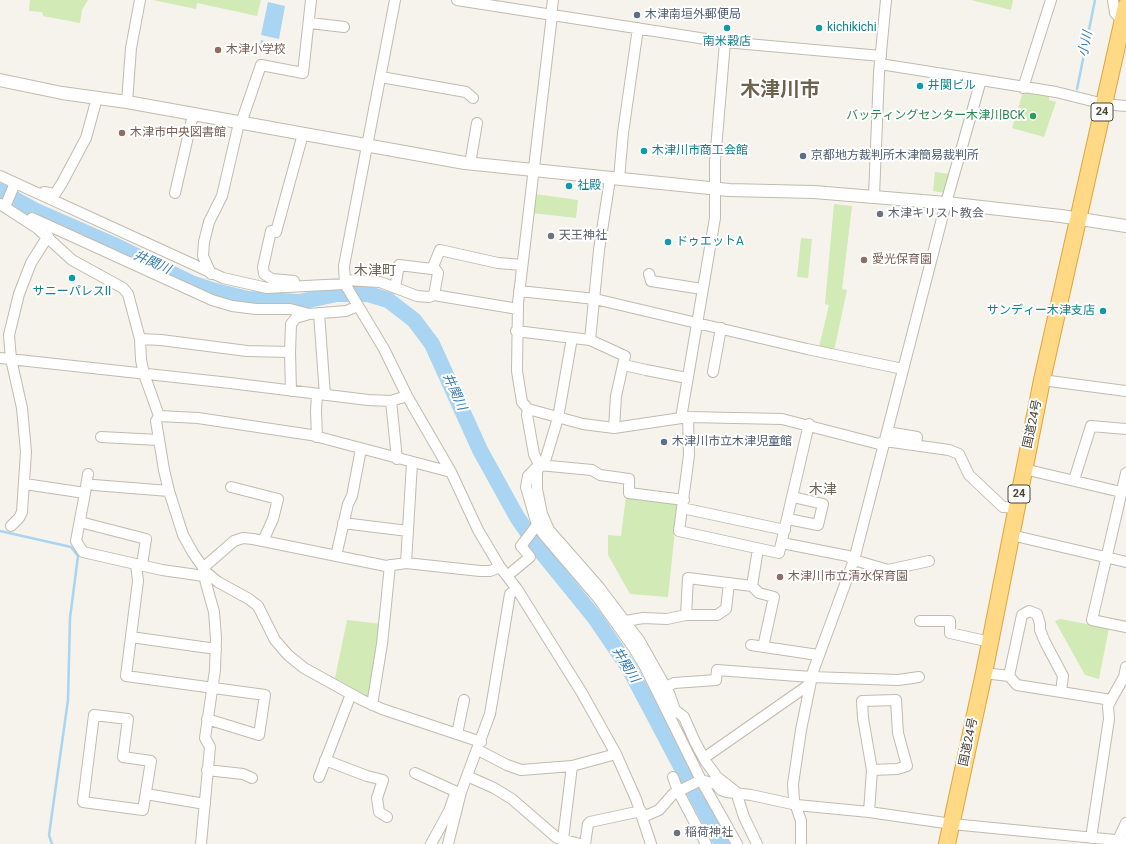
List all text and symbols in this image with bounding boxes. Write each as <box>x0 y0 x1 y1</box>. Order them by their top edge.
place label: 木津南垣外郵便局 <box>645 8 741 22</box>
marker: 木津南垣外郵便局 <box>632 10 642 20</box>
place label: kichikichi <box>827 21 877 35</box>
marker: 南米穀店 <box>722 23 732 33</box>
marker: kichikichi <box>814 23 824 33</box>
water label: 小川 <box>1076 30 1096 58</box>
place label: 南米穀店 <box>703 35 751 49</box>
place label: 木津小学校 <box>226 43 286 57</box>
marker: 木津小学校 <box>213 45 223 55</box>
district label: 木津川市 <box>740 79 820 103</box>
place label: 井関ビル <box>928 79 976 93</box>
marker: 井関ビル <box>915 81 925 91</box>
road number: 24 <box>1091 103 1113 121</box>
place label: バッティングセンター木津川BCK <box>846 109 1025 123</box>
marker: バッティングセンター木津川BCK <box>1028 111 1038 121</box>
place label: 木津市中央図書館 <box>130 126 226 140</box>
marker: 木津市中央図書館 <box>117 128 127 138</box>
place label: 木津川市商工会館 <box>652 144 748 158</box>
marker: 木津川市商工会館 <box>639 146 649 156</box>
place label: 京都地方裁判所木津簡易裁判所 <box>811 149 979 163</box>
marker: 京都地方裁判所木津簡易裁判所 <box>798 151 808 161</box>
place label: 社殿 <box>577 179 601 193</box>
marker: 社殿 <box>564 181 574 191</box>
place label: 木津キリスト教会 <box>888 207 984 221</box>
marker: 木津キリスト教会 <box>875 209 885 219</box>
place label: 天王神社 <box>559 229 607 243</box>
marker: 天王神社 <box>546 231 556 241</box>
place label: ドゥエットA <box>676 235 744 249</box>
marker: ドゥエットA <box>663 237 673 247</box>
water label: 井関川 <box>131 248 173 278</box>
place label: 愛光保育園 <box>872 253 932 267</box>
marker: 愛光保育園 <box>859 255 869 265</box>
district label: 木津町 <box>354 263 396 279</box>
marker: サニーパレスII <box>67 273 77 283</box>
place label: サニーパレスII <box>33 285 111 299</box>
place label: サンディー木津支店 <box>987 304 1095 318</box>
marker: サンディー木津支店 <box>1098 306 1108 316</box>
water label: 井関川 <box>439 371 469 413</box>
street label: 国道24号 <box>1021 398 1045 450</box>
place label: 木津川市立木津児童館 <box>672 435 792 449</box>
marker: 木津川市立木津児童館 <box>659 437 669 447</box>
district label: 木津 <box>809 482 837 498</box>
road number: 24 <box>1008 485 1030 503</box>
place label: 木津川市立清水保育園 <box>788 570 908 584</box>
marker: 木津川市立清水保育園 <box>775 572 785 582</box>
water label: 井関川 <box>608 644 642 686</box>
street label: 国道24号 <box>957 716 981 768</box>
place label: 稲荷神社 <box>685 826 733 840</box>
marker: 稲荷神社 <box>672 828 682 838</box>

